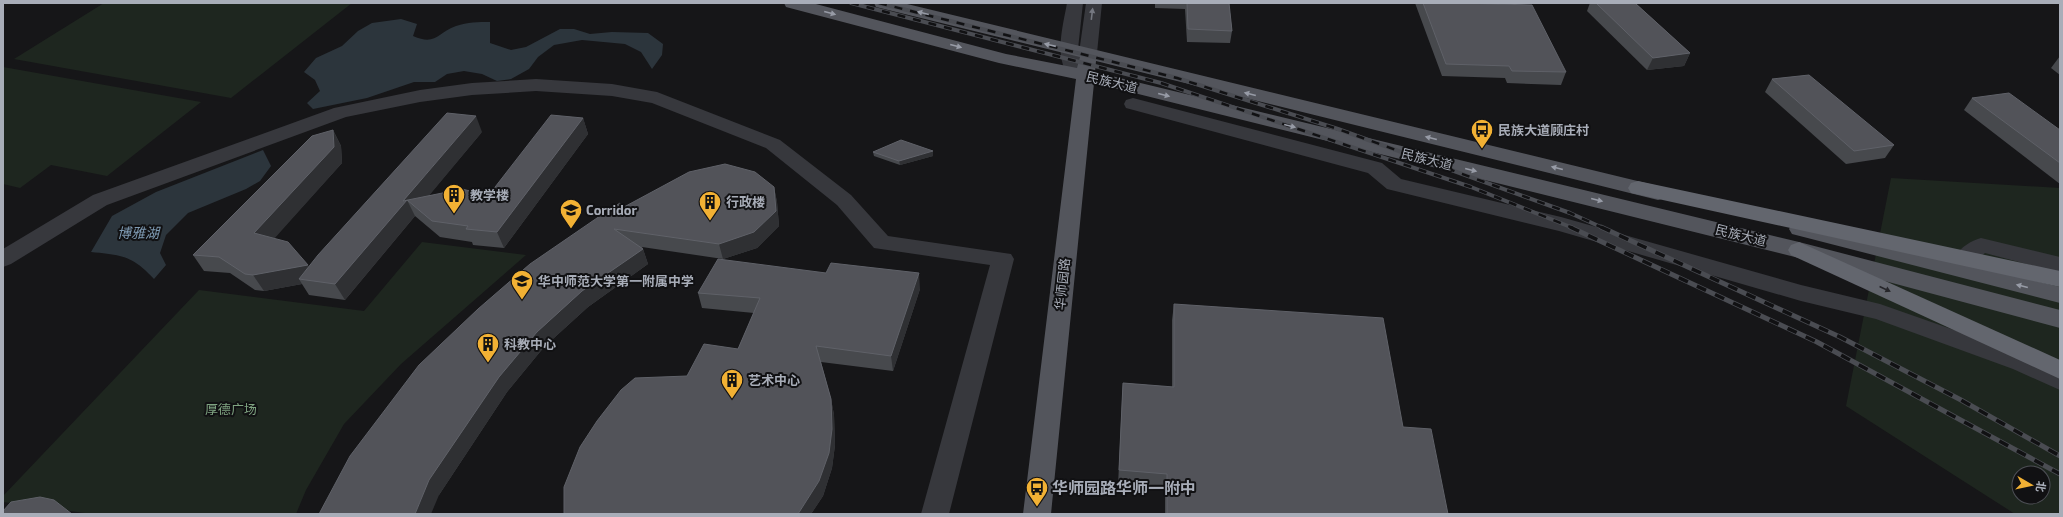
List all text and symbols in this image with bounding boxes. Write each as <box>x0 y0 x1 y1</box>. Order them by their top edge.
one-way arrow <box>1089 8 1095 20</box>
one-way arrow <box>824 10 836 16</box>
one-way arrow <box>917 10 930 16</box>
one-way arrow <box>1043 41 1056 47</box>
one-way arrow <box>950 43 962 49</box>
street label: 民族大道 <box>1085 68 1139 96</box>
one-way arrow <box>1244 90 1256 96</box>
one-way arrow <box>1157 92 1170 98</box>
bus stop icon: 民族大道顾庄村 <box>1469 117 1495 150</box>
place label: 民族大道顾庄村 <box>1498 122 1589 138</box>
one-way arrow <box>1284 123 1296 129</box>
one-way arrow <box>1424 134 1437 140</box>
street label: 民族大道 <box>1400 145 1454 173</box>
one-way arrow <box>1551 165 1563 171</box>
one-way arrow <box>1464 167 1477 173</box>
building icon: 教学楼 <box>441 182 467 215</box>
place label: 教学楼 <box>470 187 509 203</box>
building icon: 行政楼 <box>697 189 723 222</box>
place label: 行政楼 <box>726 194 765 210</box>
school or university icon: Corridor <box>558 197 584 230</box>
one-way arrow <box>1591 198 1603 204</box>
place label: Corridor <box>586 202 637 218</box>
street label: 民族大道 <box>1714 221 1768 249</box>
water label: 博雅湖 <box>117 224 161 241</box>
street label: 华师园路 <box>1051 257 1073 311</box>
school or university icon: 华中师范大学第一附属中学 <box>509 268 535 301</box>
place label: 华中师范大学第一附属中学 <box>538 273 694 289</box>
one-way arrow <box>2016 282 2028 288</box>
one-way arrow <box>1879 286 1891 292</box>
building icon: 科教中心 <box>475 331 501 364</box>
place label: 科教中心 <box>504 336 556 352</box>
building icon: 艺术中心 <box>719 367 745 400</box>
place label: 艺术中心 <box>748 372 800 388</box>
park label: 厚德广场 <box>205 401 257 417</box>
north arrow <box>2011 465 2051 505</box>
bus stop icon: 华师园路华师一附中 <box>1024 475 1050 508</box>
place label: 华师园路华师一附中 <box>1052 478 1196 497</box>
text: 北 <box>2034 480 2049 493</box>

